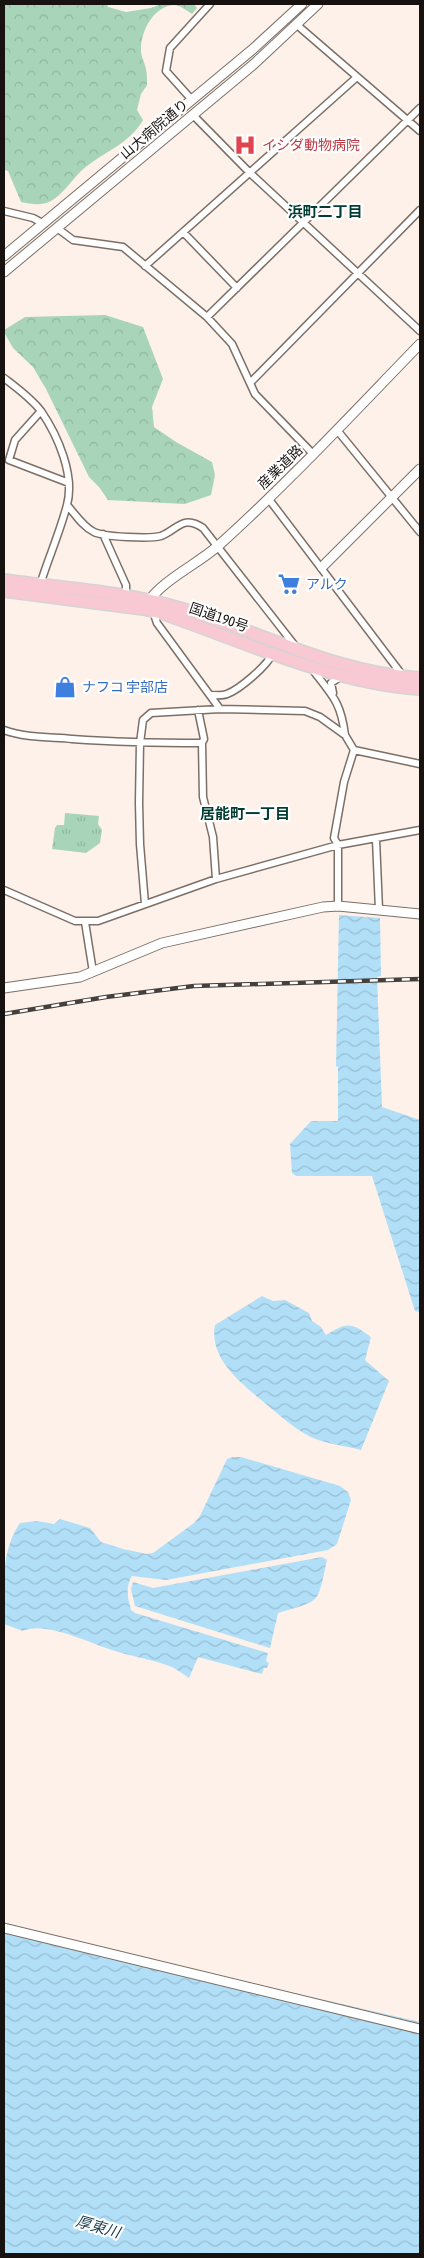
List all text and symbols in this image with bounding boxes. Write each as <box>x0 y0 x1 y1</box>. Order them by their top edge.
street label: 山大病院通り <box>117 96 191 162</box>
hospital icon: イシダ動物病院 <box>232 132 258 158</box>
place label: イシダ動物病院 <box>262 137 360 153</box>
district label: 浜町二丁目 <box>287 203 363 220</box>
street label: 産業道路 <box>254 442 306 492</box>
supermarket icon: アルク <box>276 571 302 597</box>
place label: アルク <box>306 576 348 592</box>
street label: 国道190号 <box>187 599 251 635</box>
shop icon: ナフコ 宇部店 <box>52 674 78 700</box>
place label: ナフコ 宇部店 <box>82 679 168 695</box>
district label: 居能町一丁目 <box>200 805 290 822</box>
water label: 厚東川 <box>74 2212 124 2241</box>

